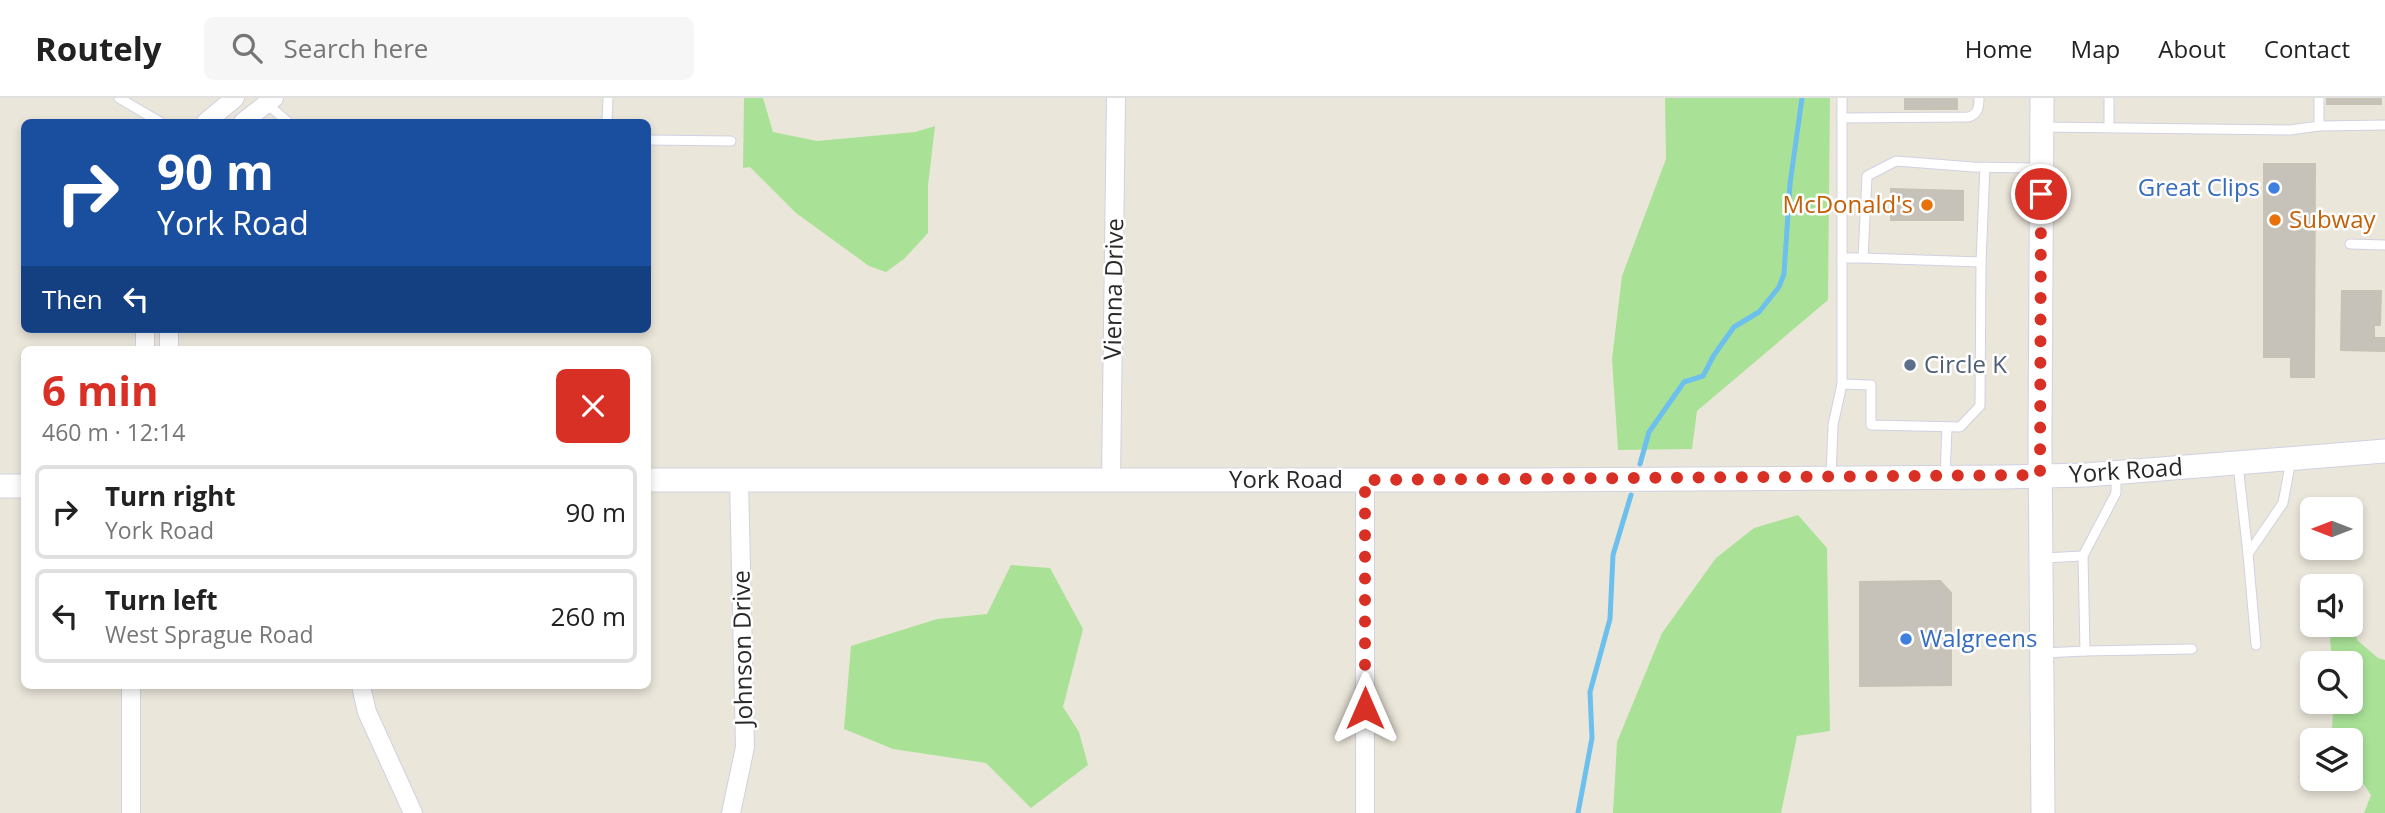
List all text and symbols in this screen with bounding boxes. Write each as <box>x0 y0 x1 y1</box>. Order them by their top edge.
search box <box>204 17 694 80</box>
text: Routely <box>35 26 162 71</box>
icon: search <box>228 29 266 67</box>
text: Search here <box>284 30 428 66</box>
text: Home <box>1965 32 2033 65</box>
text: Map <box>2071 32 2120 65</box>
text: About <box>2158 32 2226 65</box>
text: Contact <box>2264 32 2350 65</box>
text: 90 m <box>157 138 274 204</box>
icon: right <box>42 147 133 238</box>
pin <box>2011 164 2071 224</box>
place label: Great Clips <box>2138 170 2260 203</box>
icon: arrive <box>2022 175 2060 213</box>
marker: Great Clips <box>2266 180 2282 196</box>
place label: McDonald's <box>1783 187 1913 220</box>
marker: McDonald's <box>1919 197 1935 213</box>
text: York Road <box>157 201 309 244</box>
place label: Subway <box>2289 202 2376 235</box>
marker: Subway <box>2267 212 2283 228</box>
street label: Vienna Drive <box>1095 218 1130 360</box>
icon: left <box>117 280 155 318</box>
text: Then <box>42 281 103 317</box>
place label: Circle K <box>1924 347 2007 380</box>
marker: Circle K <box>1902 357 1918 373</box>
text: 6 min <box>42 361 159 418</box>
button: close <box>556 369 630 443</box>
text: 460 m · 12:14 <box>42 416 185 448</box>
street label: York Road <box>2068 449 2184 490</box>
street label: York Road <box>1229 462 1343 495</box>
text: Turn right <box>105 478 236 514</box>
icon: right <box>46 493 84 531</box>
text: 90 m <box>565 494 626 530</box>
north arrow <box>2300 497 2362 560</box>
map controls <box>2300 497 2363 791</box>
text: York Road <box>105 514 214 546</box>
street label: Johnson Drive <box>724 570 759 728</box>
button: sound <box>2300 574 2363 637</box>
text: Turn left <box>105 582 217 618</box>
icon: left <box>46 597 84 635</box>
text: 260 m <box>551 598 626 634</box>
text: West Sprague Road <box>105 618 314 650</box>
place label: Walgreens <box>1920 621 2038 654</box>
marker: Walgreens <box>1898 631 1914 647</box>
button: search <box>2300 651 2363 714</box>
position arrow <box>1328 671 1402 745</box>
button: layers <box>2300 728 2363 791</box>

